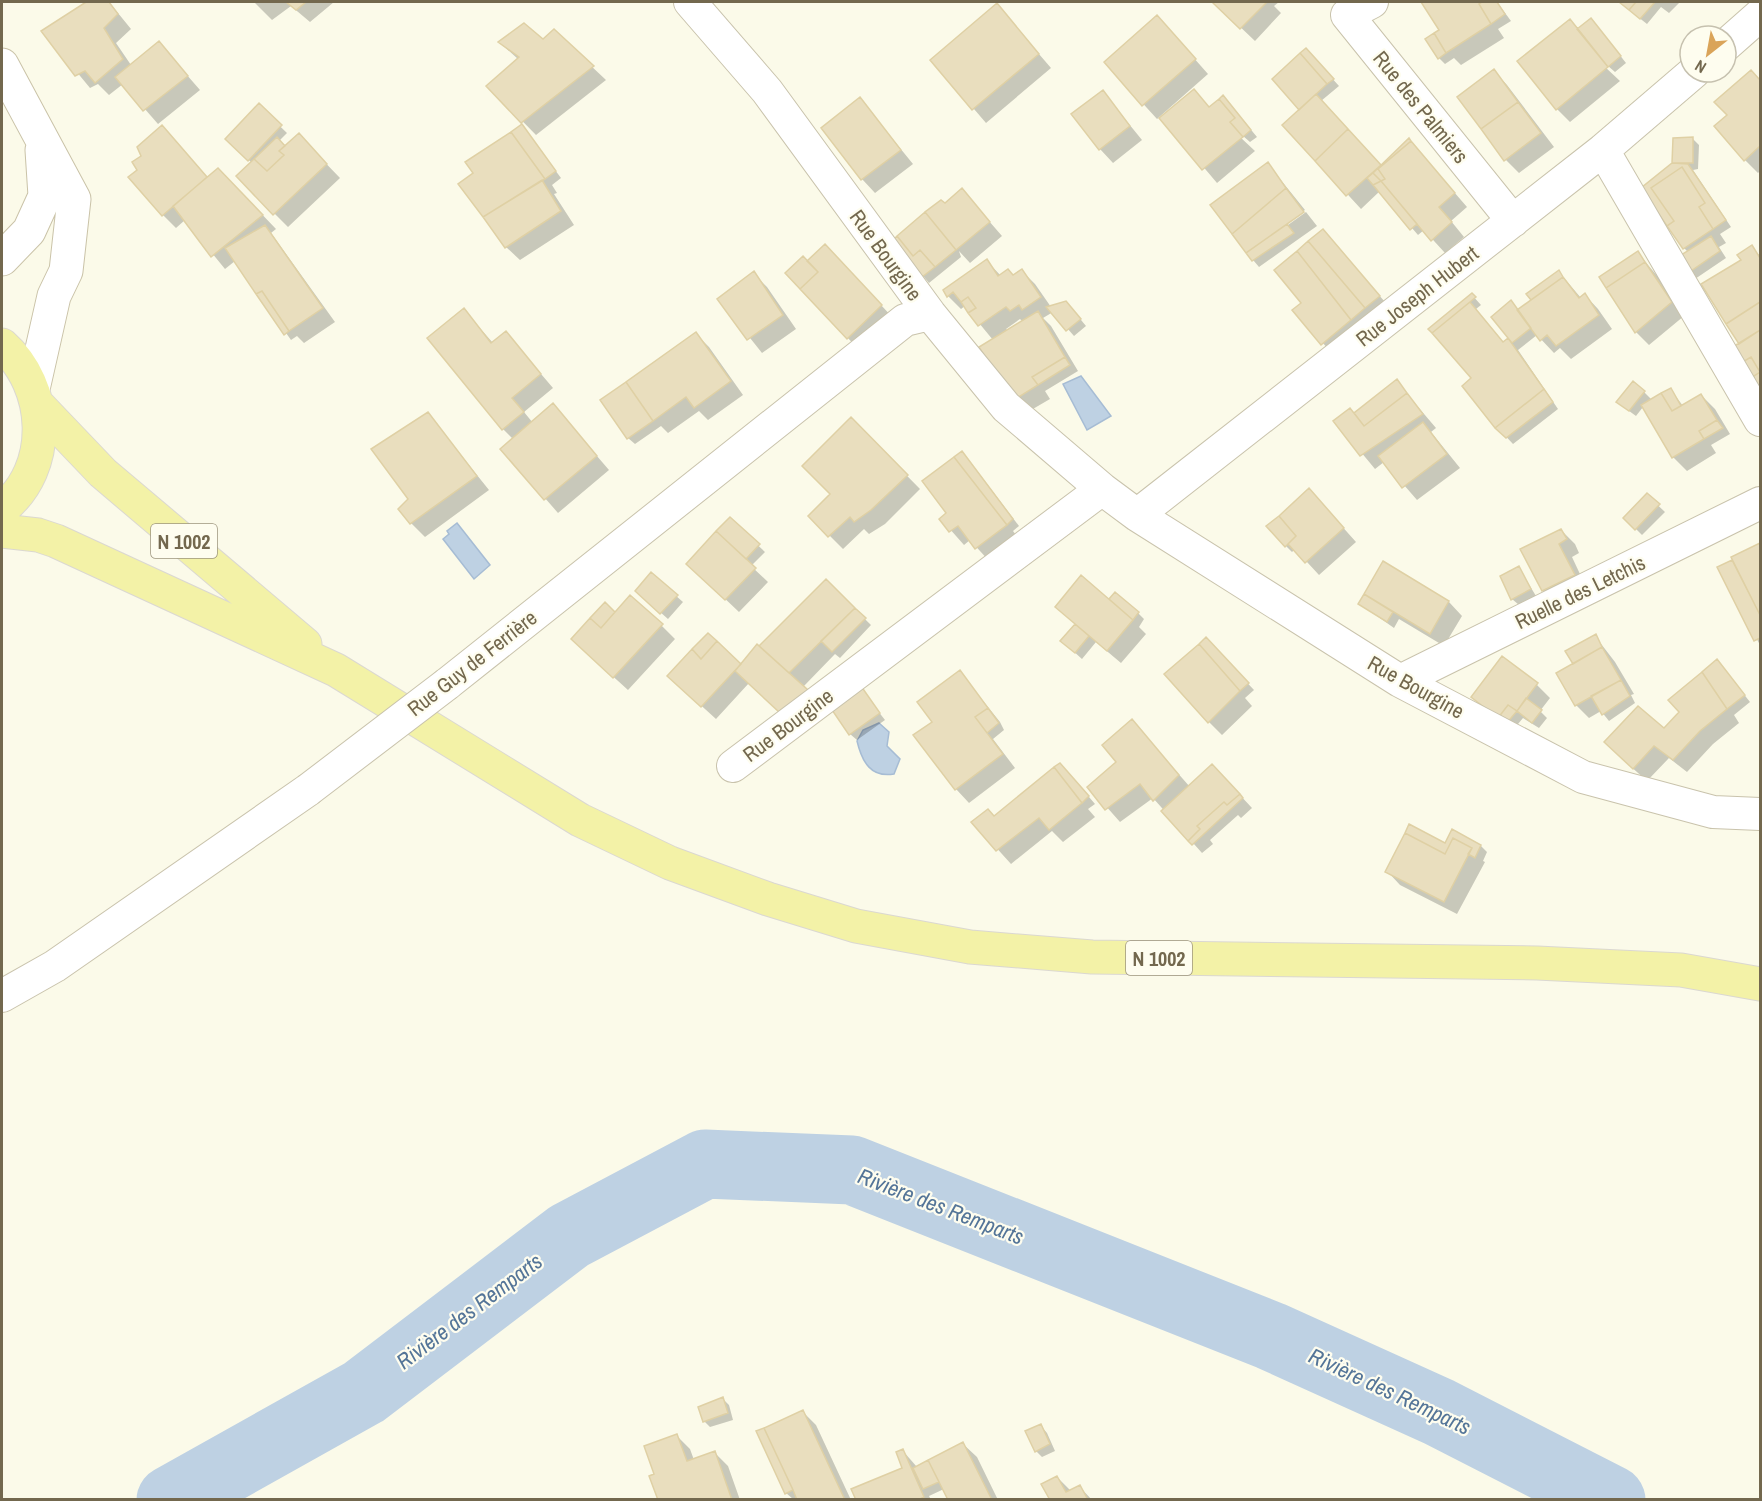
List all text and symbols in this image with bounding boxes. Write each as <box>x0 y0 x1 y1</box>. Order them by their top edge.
north arrow <box>1678 24 1738 84</box>
street label: Rue des Palmiers <box>1367 45 1475 169</box>
text: N <box>1691 55 1710 79</box>
street label: Rue Bourgine <box>843 203 929 307</box>
street label: Rue Joseph Hubert <box>1350 239 1485 353</box>
road number: N 1002 <box>151 524 217 558</box>
street label: Ruelle des Letchis <box>1510 548 1650 636</box>
street label: Rue Guy de Ferrière <box>401 603 543 723</box>
street label: Rue Bourgine <box>1362 649 1470 725</box>
street label: Rue Bourgine <box>737 681 839 769</box>
road number: N 1002 <box>1126 941 1192 975</box>
water label: Rivière des Remparts <box>854 1161 1028 1251</box>
water label: Rivière des Remparts <box>390 1246 548 1376</box>
water label: Rivière des Remparts <box>1304 1340 1476 1442</box>

